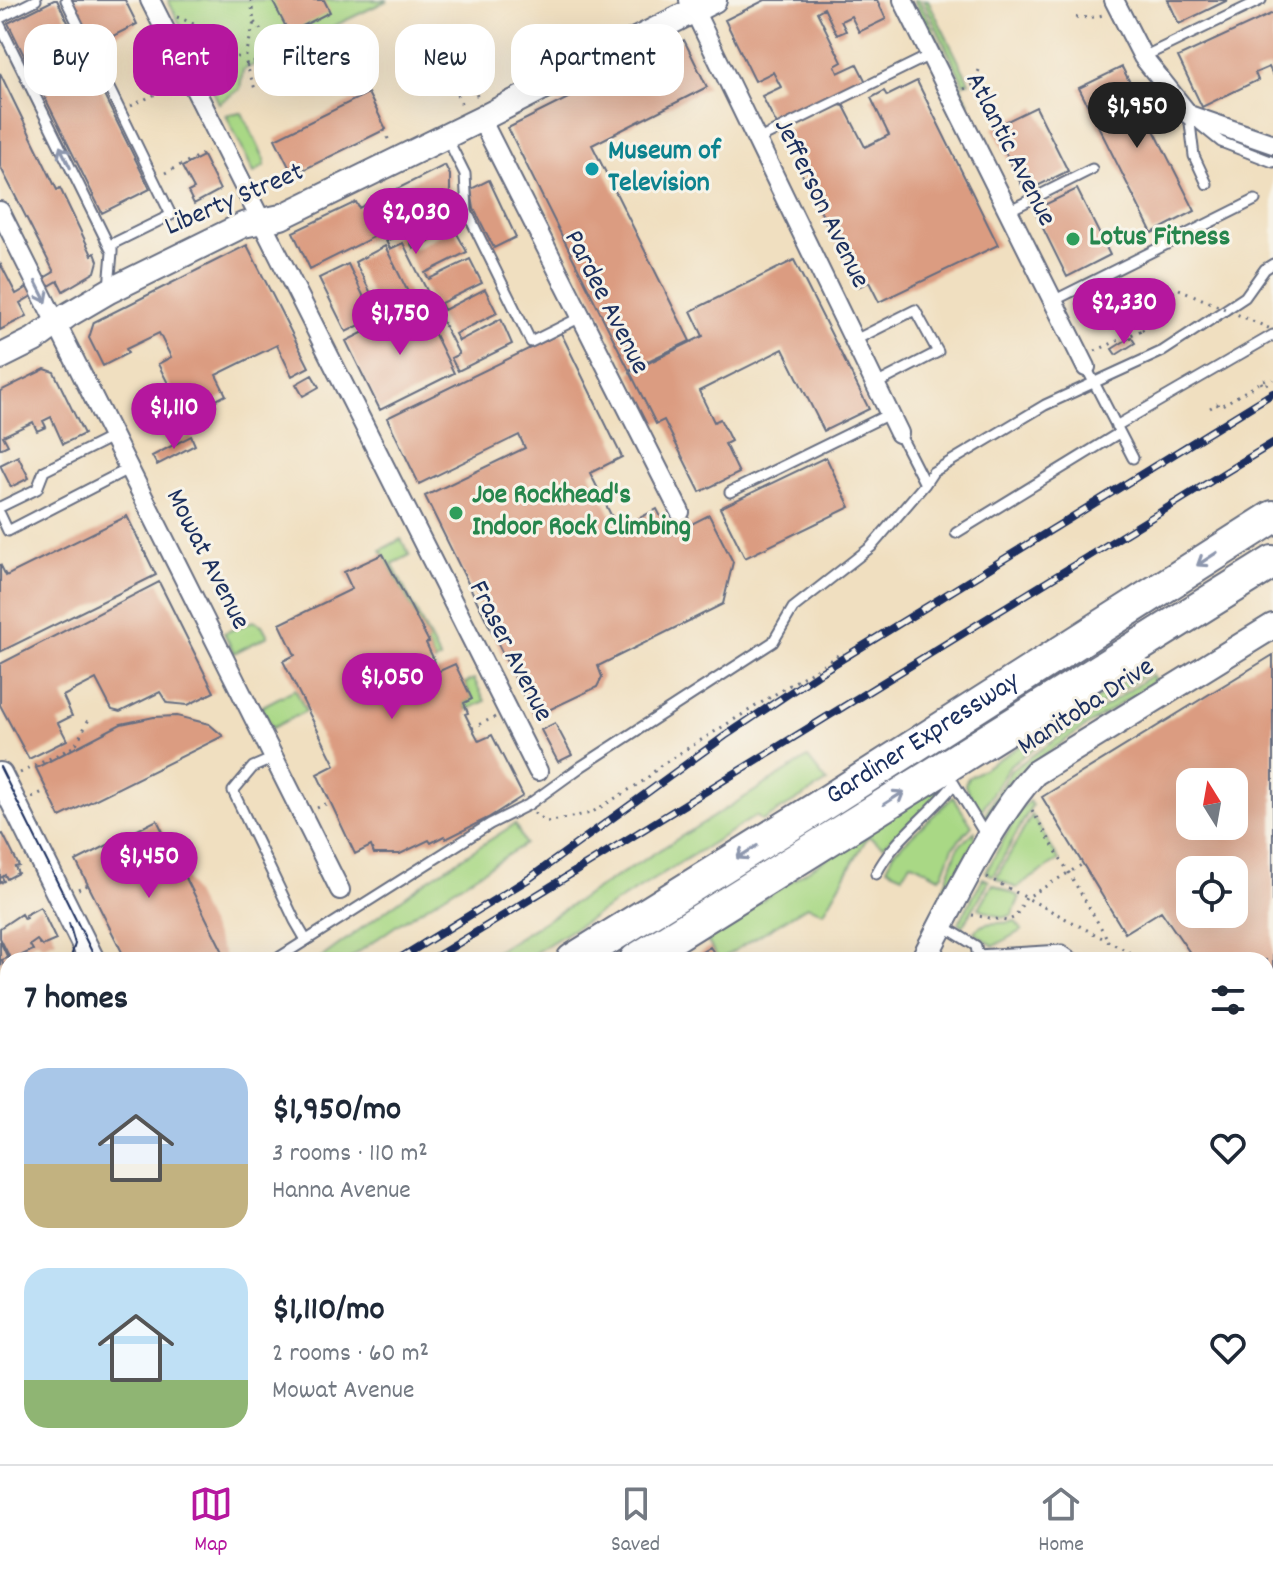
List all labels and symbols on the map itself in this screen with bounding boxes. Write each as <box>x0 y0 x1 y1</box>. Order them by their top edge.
street label: Atlantic Avenue <box>953 66 1065 234</box>
pin: $1,950 <box>1072 82 1202 150</box>
street label: Jefferson Avenue <box>762 112 878 296</box>
place label: Museum of Television <box>608 133 722 205</box>
one-way arrow <box>57 145 72 169</box>
street label: Liberty Street <box>159 154 311 248</box>
marker: Museum of Television <box>583 160 601 178</box>
pin: $2,030 <box>351 188 481 256</box>
place label: Lotus Fitness <box>1089 219 1231 259</box>
street label: Pardee Avenue <box>552 224 658 382</box>
marker: Lotus Fitness <box>1064 230 1082 248</box>
pin: $2,330 <box>1059 278 1189 346</box>
one-way arrow <box>33 280 49 304</box>
pin: $1,750 <box>335 289 465 357</box>
pin: $1,110 <box>109 383 239 451</box>
place label: Joe Rockhead's Indoor Rock Climbing <box>472 477 691 549</box>
street label: Mowat Avenue <box>153 483 259 637</box>
marker: Joe Rockhead's Indoor Rock Climbing <box>447 504 465 522</box>
one-way arrow <box>1196 552 1219 568</box>
street label: Fraser Avenue <box>456 575 562 729</box>
street label: Manitoba Drive <box>1011 649 1163 767</box>
pin: $1,050 <box>327 653 457 721</box>
street label: Gardiner Expressway <box>819 663 1029 817</box>
north arrow <box>1176 768 1248 840</box>
one-way arrow <box>882 790 905 806</box>
pin: $1,450 <box>84 832 214 900</box>
one-way arrow <box>736 844 759 860</box>

